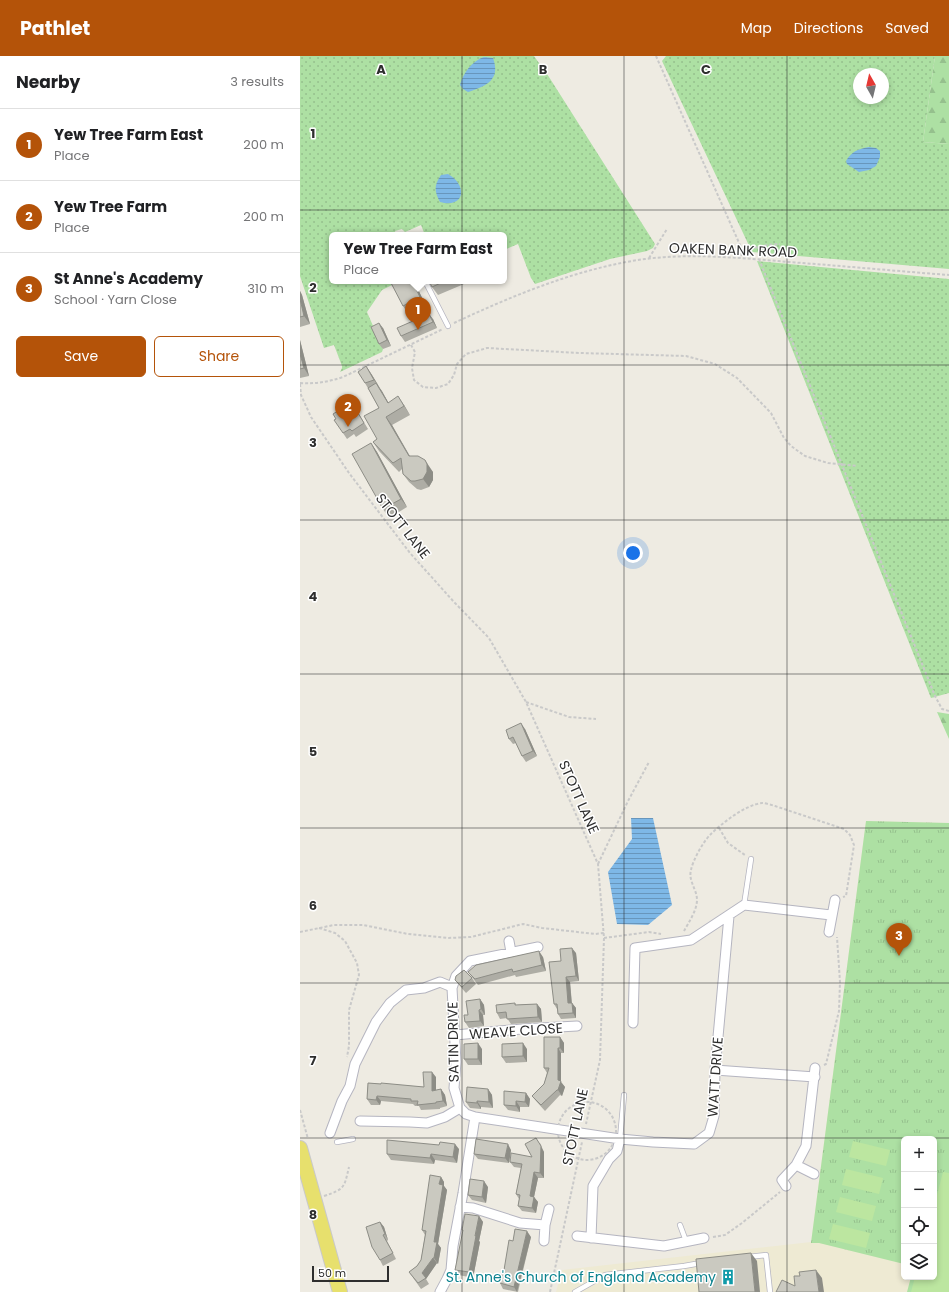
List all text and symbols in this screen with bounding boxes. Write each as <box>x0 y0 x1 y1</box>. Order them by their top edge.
text: Pathlet <box>20 15 90 42</box>
text: Map <box>741 18 772 38</box>
text: Directions <box>794 18 863 38</box>
text: Saved <box>885 18 929 38</box>
text: A <box>376 60 386 79</box>
text: B <box>539 60 548 79</box>
text: C <box>701 60 711 79</box>
north arrow <box>853 68 889 104</box>
text: Nearby <box>16 70 80 94</box>
text: 3 results <box>230 72 284 91</box>
text: Yew Tree Farm East <box>54 124 203 145</box>
text: 1 <box>311 124 315 143</box>
text: 1 <box>27 135 31 154</box>
text: 200 m <box>243 135 284 154</box>
text: Place <box>54 146 89 165</box>
text: Yew Tree Farm <box>54 196 167 217</box>
text: 2 <box>25 207 33 226</box>
text: 200 m <box>243 207 284 226</box>
text: Place <box>54 218 89 237</box>
popup <box>329 232 507 284</box>
text: Yew Tree Farm East <box>343 238 493 259</box>
street label: OAKEN BANK ROAD <box>668 238 798 262</box>
text: Place <box>343 260 379 279</box>
text: St Anne's Academy <box>54 268 203 289</box>
text: 2 <box>309 278 317 297</box>
text: 3 <box>25 279 33 298</box>
text: 310 m <box>247 279 284 298</box>
text: School · Yarn Close <box>54 290 177 309</box>
pin: 1 <box>405 297 431 330</box>
button: Save <box>16 336 146 377</box>
button: Share <box>154 336 284 377</box>
pin: 2 <box>335 394 361 427</box>
text: 3 <box>309 433 317 452</box>
street label: STOTT LANE <box>371 489 435 563</box>
your location <box>623 543 643 563</box>
text: 4 <box>309 587 318 606</box>
text: 5 <box>309 742 317 761</box>
street label: STOTT LANE <box>554 757 604 837</box>
text: 6 <box>309 896 317 915</box>
pin: 3 <box>886 923 912 956</box>
street label: SATIN DRIVE <box>442 1001 464 1083</box>
street label: WEAVE CLOSE <box>468 1018 564 1044</box>
street label: WATT DRIVE <box>702 1036 728 1118</box>
text: 7 <box>310 1051 317 1070</box>
street label: STOTT LANE <box>557 1087 593 1167</box>
map controls <box>901 1136 937 1280</box>
button: + <box>901 1136 937 1172</box>
button: − <box>901 1172 937 1208</box>
text: 8 <box>309 1205 317 1224</box>
button: locate <box>901 1208 937 1244</box>
button: layers <box>901 1244 937 1280</box>
scale bar <box>312 1264 389 1283</box>
text: 50 m <box>318 1265 346 1281</box>
place label: St. Anne's Church of England Academy <box>446 1267 716 1287</box>
building icon: St. Anne's Church of England Academy <box>719 1268 737 1286</box>

